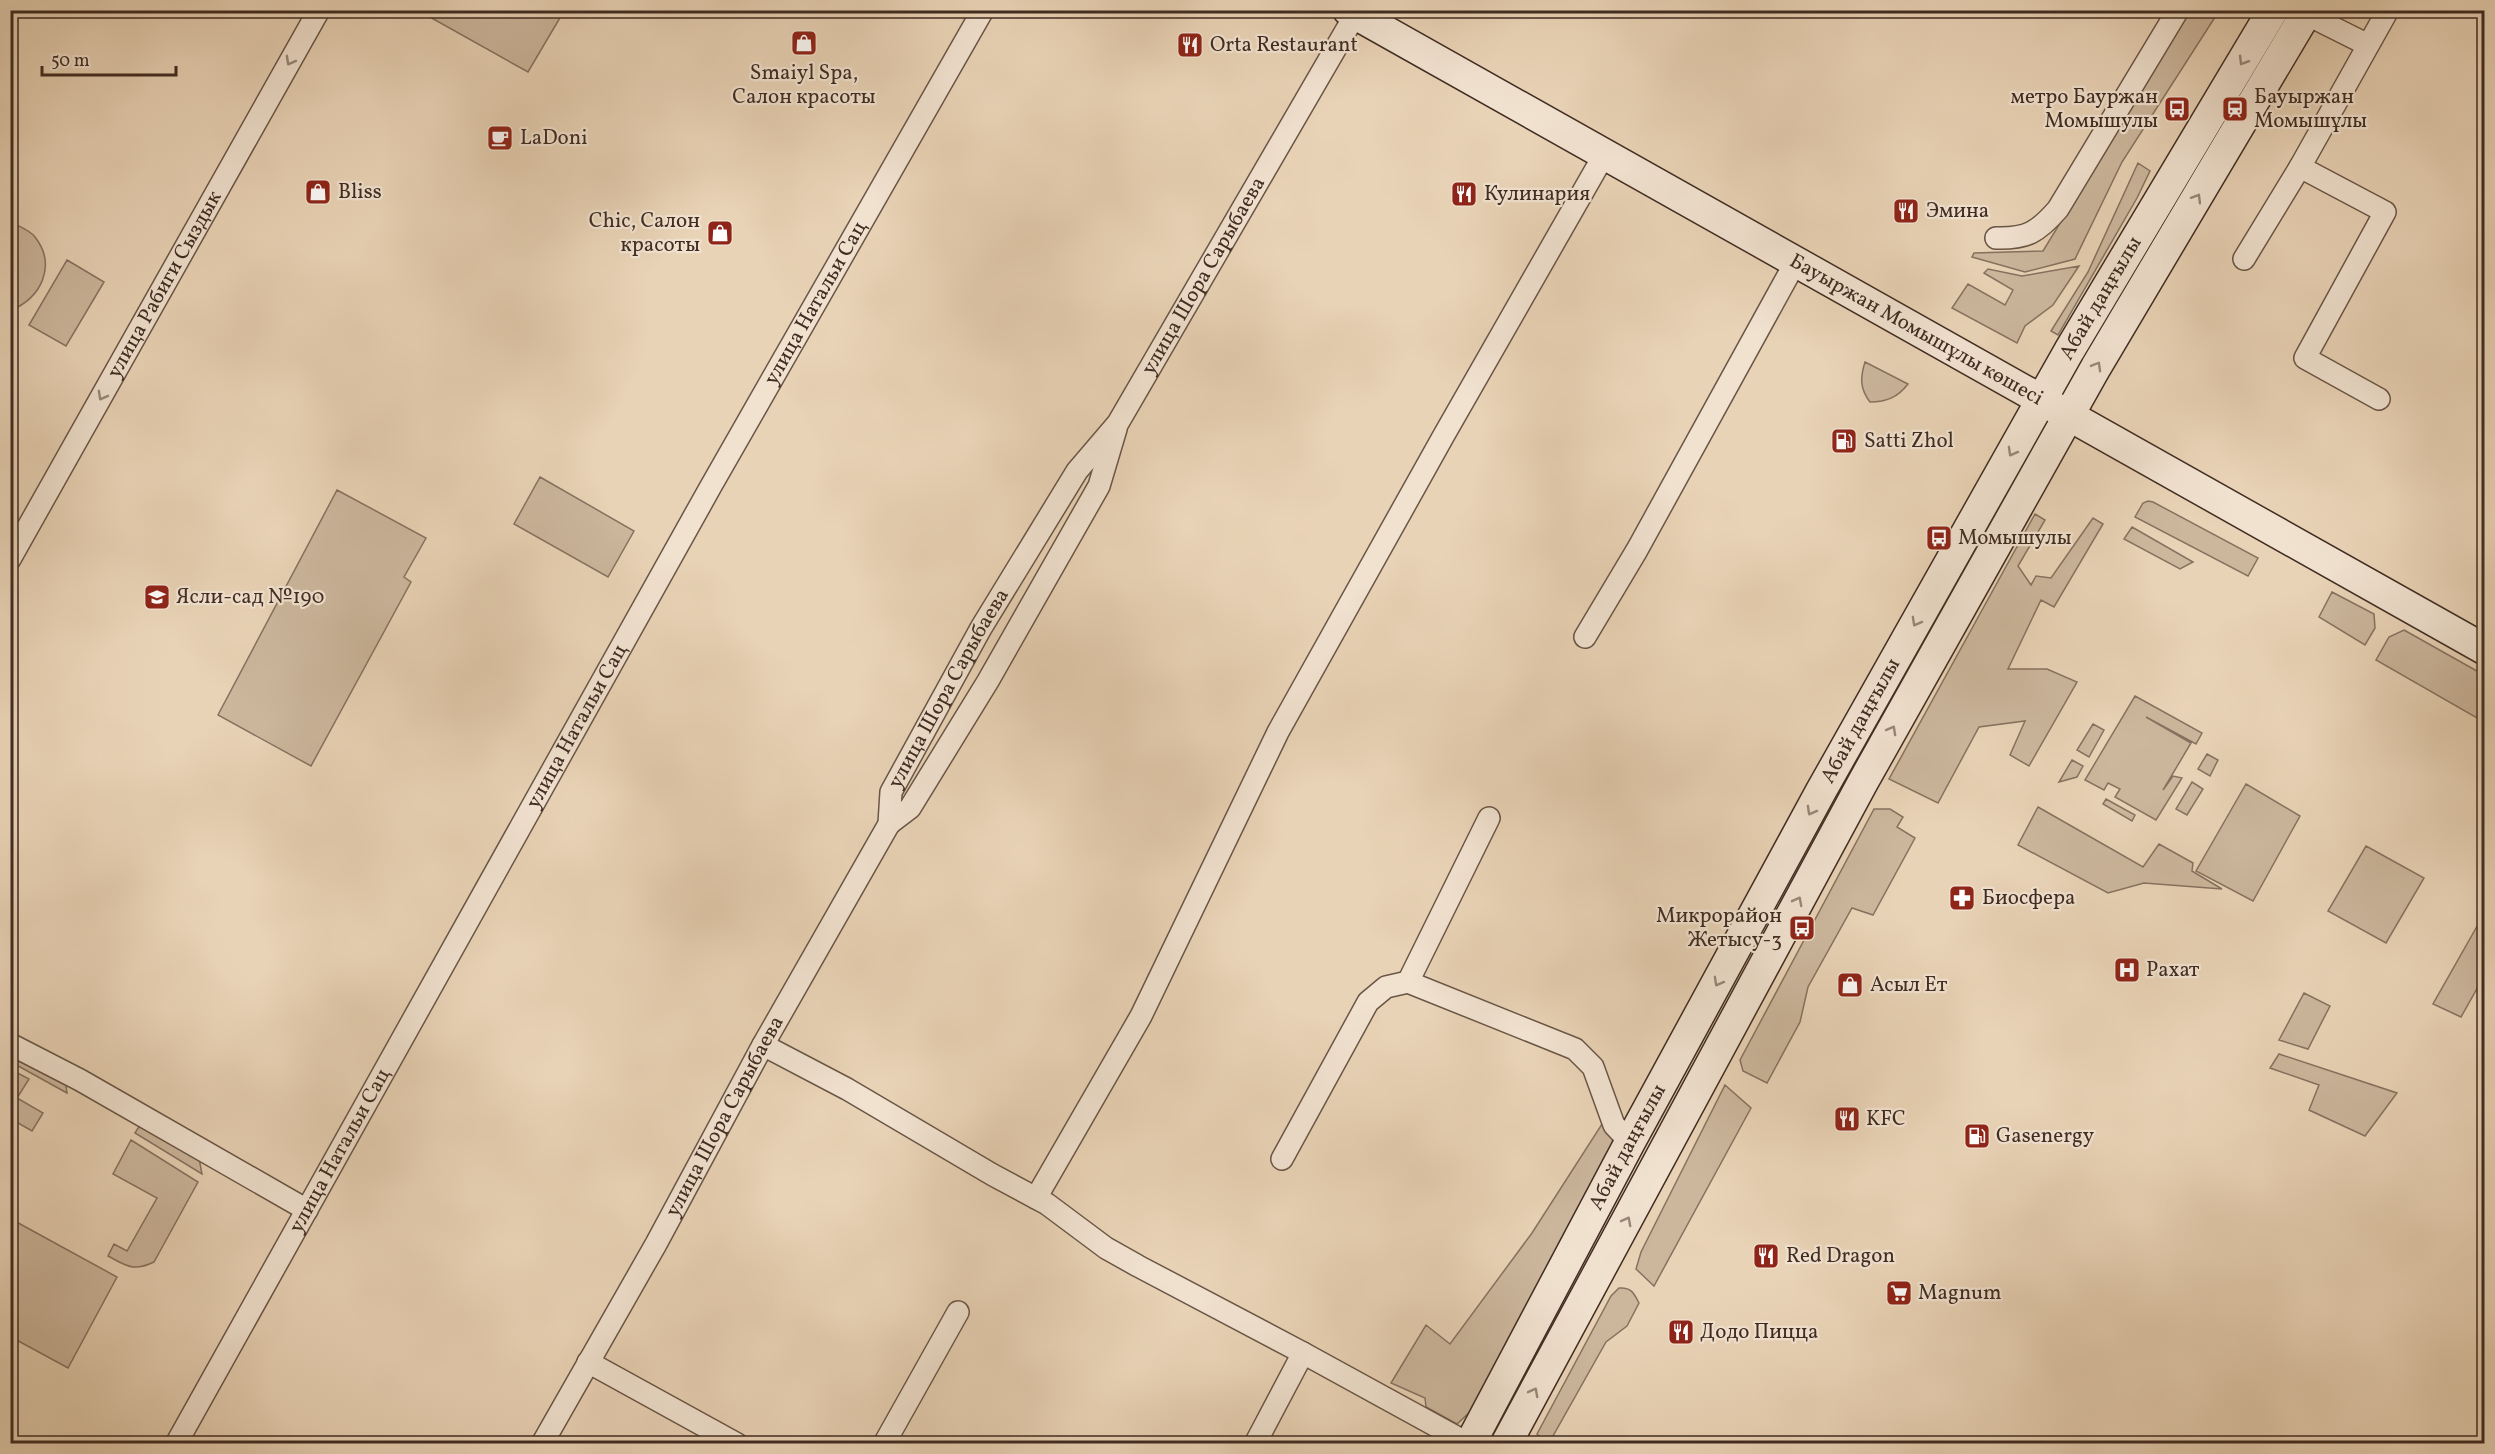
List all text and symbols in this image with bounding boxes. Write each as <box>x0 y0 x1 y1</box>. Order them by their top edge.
shop icon: Smaiyl Spa, Салон красоты <box>789 28 819 58</box>
restaurant icon: Orta Restaurant <box>1175 30 1205 60</box>
place label: Orta Restaurant <box>1210 31 1358 60</box>
scale bar <box>42 39 176 77</box>
text: 50 m <box>51 49 90 74</box>
one-way arrow <box>286 55 298 66</box>
one-way arrow <box>2238 55 2250 65</box>
place label: Smaiyl Spa, Салон красоты <box>732 59 876 112</box>
place label: метро Бауржан Момышулы <box>2011 83 2158 136</box>
place label: Бауыржан Момышұлы <box>2254 83 2367 136</box>
bus stop icon: метро Бауржан Момышулы <box>2162 94 2192 124</box>
station icon: Бауыржан Момышұлы <box>2220 94 2250 124</box>
cafe icon: LaDoni <box>485 123 515 153</box>
place label: LaDoni <box>520 124 588 153</box>
street label: улица Шора Сарыбаева <box>1134 171 1272 380</box>
shop icon: Bliss <box>303 177 333 207</box>
place label: Bliss <box>338 178 382 207</box>
restaurant icon: Кулинария <box>1449 179 1479 209</box>
place label: Кулинария <box>1484 180 1590 209</box>
street label: улица Рабиги Сыздык <box>100 185 229 384</box>
one-way arrow <box>2190 194 2202 204</box>
restaurant icon: Эмина <box>1891 196 1921 226</box>
place label: Эмина <box>1926 197 1989 226</box>
place label: Chic, Салон красоты <box>589 207 700 260</box>
street label: улица Натальи Сац <box>757 216 874 391</box>
shop icon: Chic, Салон красоты <box>705 218 735 248</box>
street label: Абай даңғылы <box>2052 231 2149 365</box>
street label: Бауыржан Момышұлы көшесі <box>1784 247 2048 413</box>
one-way arrow <box>2090 362 2101 372</box>
one-way arrow <box>98 390 109 400</box>
fuel station icon: Satti Zhol <box>1829 426 1859 456</box>
place label: Satti Zhol <box>1864 427 1954 456</box>
one-way arrow <box>2008 446 2019 456</box>
bus stop icon: Момышулы <box>1924 523 1954 553</box>
place label: Момышулы <box>1958 524 2072 553</box>
school or university icon: Ясли-сад №190 <box>142 582 172 612</box>
place label: Ясли-сад №190 <box>176 583 325 612</box>
street label: улица Шора Сарыбаева <box>881 583 1016 794</box>
one-way arrow <box>1912 616 1924 626</box>
street label: улица Натальи Сац <box>519 639 635 814</box>
street label: Абай даңғылы <box>1814 653 1908 789</box>
one-way arrow <box>1885 726 1896 736</box>
one-way arrow <box>1807 804 1818 815</box>
pharmacy icon: Биосфера <box>1947 883 1977 913</box>
place label: Биосфера <box>1982 884 2075 913</box>
one-way arrow <box>1791 897 1802 907</box>
place label: Микрорайон Жетысу-3 <box>1656 902 1782 955</box>
bus stop icon: Микрорайон Жетысу-3 <box>1787 913 1817 943</box>
hospital icon: Рахат <box>2112 955 2142 985</box>
place label: Рахат <box>2146 956 2200 985</box>
shop icon: Асыл Ет <box>1835 970 1865 1000</box>
place label: Асыл Ет <box>1870 971 1948 1000</box>
one-way arrow <box>1714 976 1725 986</box>
street label: улица Шора Сарыбаева <box>659 1011 791 1222</box>
street label: улица Натальи Сац <box>282 1063 398 1238</box>
street label: Абай даңғылы <box>1582 1079 1673 1216</box>
restaurant icon: KFC <box>1832 1104 1862 1134</box>
place label: KFC <box>1866 1105 1906 1134</box>
fuel station icon: Gasenergy <box>1962 1121 1992 1151</box>
place label: Gasenergy <box>1996 1122 2095 1151</box>
one-way arrow <box>1620 1216 1631 1227</box>
restaurant icon: Red Dragon <box>1751 1241 1781 1271</box>
place label: Red Dragon <box>1786 1242 1895 1271</box>
supermarket icon: Magnum <box>1884 1278 1914 1308</box>
place label: Magnum <box>1918 1279 2002 1308</box>
restaurant icon: Додо Пицца <box>1666 1317 1696 1347</box>
place label: Додо Пицца <box>1700 1318 1819 1347</box>
one-way arrow <box>1527 1388 1538 1398</box>

